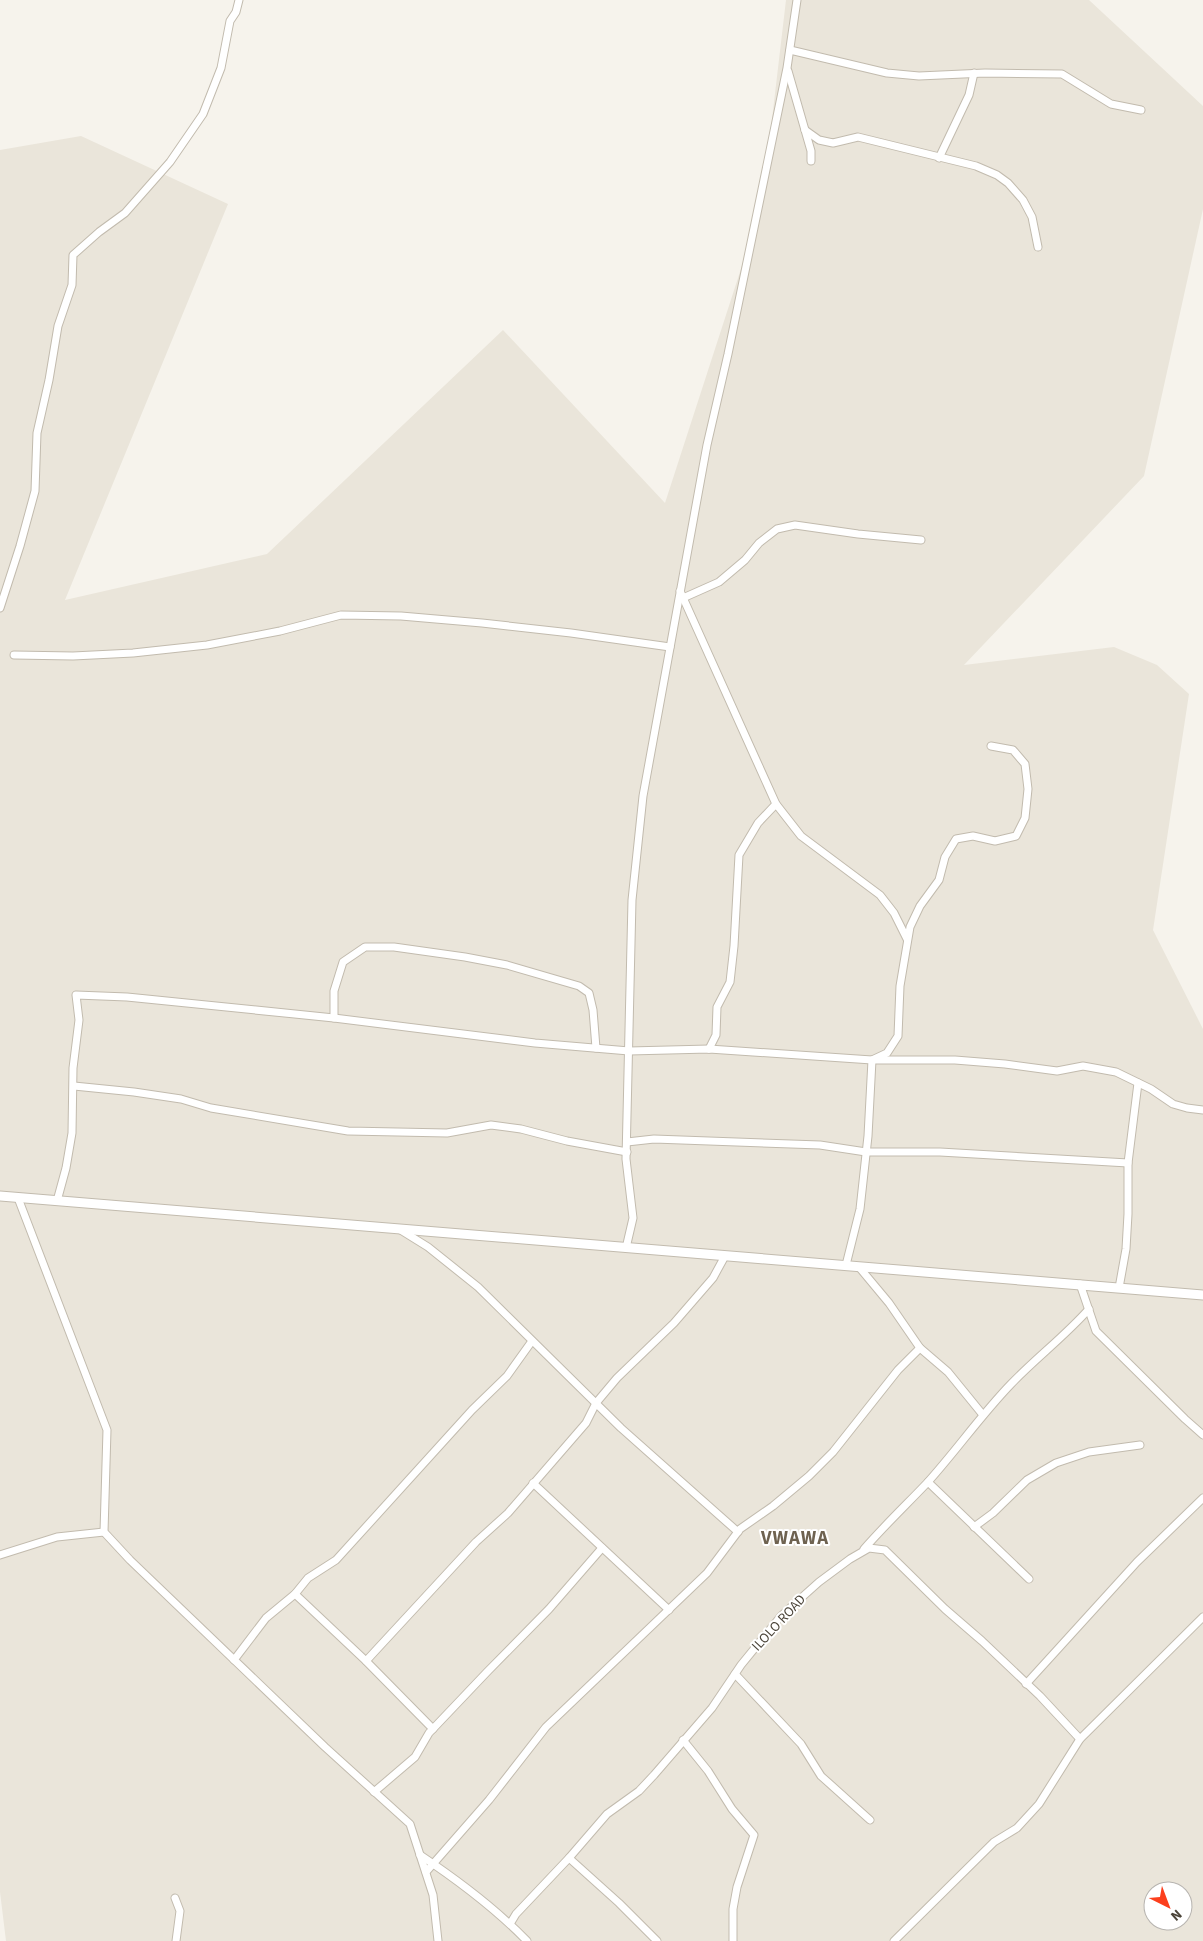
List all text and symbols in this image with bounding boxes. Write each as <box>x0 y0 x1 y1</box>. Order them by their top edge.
district label: VWAWA <box>760 1525 829 1552</box>
street label: ILOLO ROAD <box>747 1590 811 1656</box>
north arrow <box>1143 1881 1193 1931</box>
text: N <box>1166 1904 1186 1925</box>

